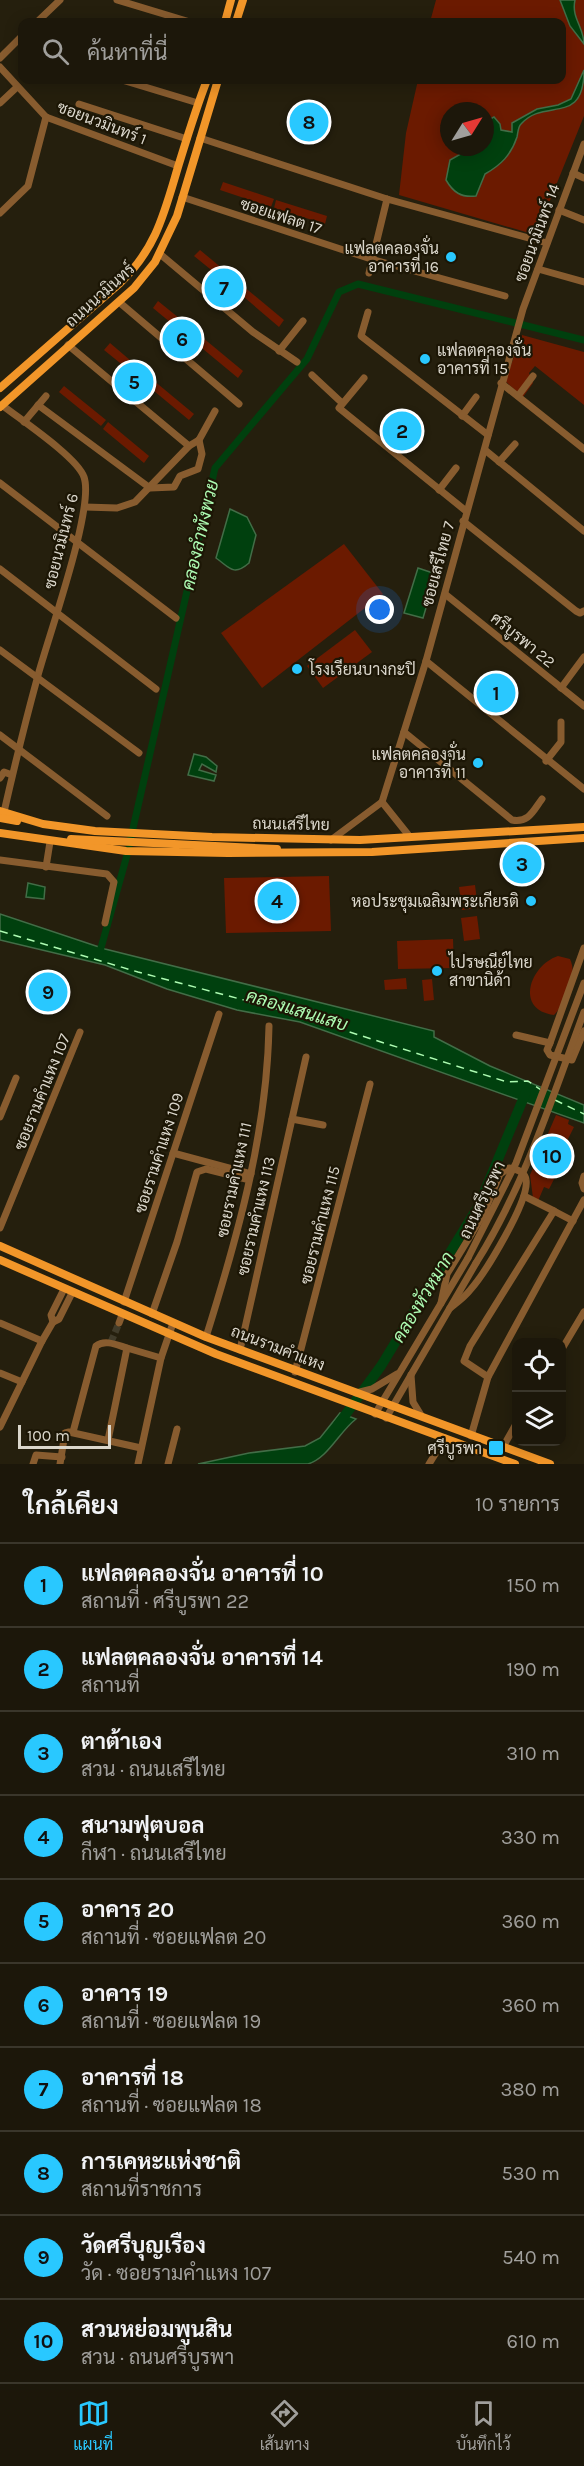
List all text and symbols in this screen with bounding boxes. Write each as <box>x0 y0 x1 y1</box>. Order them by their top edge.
search box <box>18 18 566 84</box>
icon: search <box>39 35 72 68</box>
text: ค้นหาที่นี่ <box>87 40 167 66</box>
street label: ซอยนวมินทร์ 1 <box>55 94 150 149</box>
pin: 8 <box>290 100 328 144</box>
north arrow <box>440 102 494 156</box>
street label: ซอยนวมินทร์ 14 <box>508 180 564 285</box>
street label: ซอยแฟลต 17 <box>238 194 325 238</box>
place label: แฟลตคลองจั่น อาคารที่ 16 <box>345 234 439 276</box>
marker: แฟลตคลองจั่น อาคารที่ 16 <box>444 250 458 264</box>
street label: ถนนนวมินทร์ <box>60 257 139 331</box>
pin: 7 <box>204 266 244 310</box>
pin: 6 <box>162 316 201 362</box>
place label: แฟลตคลองจั่น อาคารที่ 15 <box>437 336 531 378</box>
marker: แฟลตคลองจั่น อาคารที่ 15 <box>418 352 432 366</box>
pin: 5 <box>114 360 154 404</box>
pin: 2 <box>382 408 422 454</box>
water label: คลองลำพังพวย <box>177 478 223 592</box>
street label: ซอยนวมินทร์ 6 <box>37 490 82 591</box>
street label: ซอยเสรีไทย 7 <box>416 518 459 609</box>
your location <box>365 595 394 624</box>
street label: ศรีบูรพา 22 <box>486 607 560 673</box>
place label: โรงเรียนบางกะปิ <box>308 658 416 679</box>
marker: โรงเรียนบางกะปิ <box>290 662 304 676</box>
pin: 1 <box>476 670 516 716</box>
place label: แฟลตคลองจั่น อาคารที่ 11 <box>372 740 466 782</box>
marker: แฟลตคลองจั่น อาคารที่ 11 <box>471 756 485 770</box>
street label: ถนนเสรีไทย <box>252 812 330 834</box>
pin: 3 <box>502 842 542 886</box>
pin: 4 <box>258 878 296 924</box>
place label: หอประชุมเฉลิมพระเกียรติ <box>351 890 519 913</box>
marker: หอประชุมเฉลิมพระเกียรติ <box>524 894 538 908</box>
place label: ไปรษณีย์ไทย สาขานิด้า <box>447 950 533 990</box>
marker: ไปรษณีย์ไทย สาขานิด้า <box>430 964 444 978</box>
pin: 9 <box>28 970 68 1014</box>
water label: คลองแสนแสบ <box>244 984 351 1036</box>
street label: ซอยรามคำแหง 107 <box>10 1031 74 1153</box>
street label: ซอยรามคำแหง 109 <box>131 1090 187 1216</box>
street label: ซอยรามคำแหง 111 <box>212 1121 256 1239</box>
pin: 10 <box>532 1134 572 1178</box>
street label: ซอยรามคำแหง 113 <box>233 1155 279 1277</box>
street label: ถนนศรีบูรพา <box>453 1157 511 1243</box>
street label: ซอยรามคำแหง 115 <box>296 1164 344 1286</box>
water label: คลองหัวหมาก <box>387 1247 459 1347</box>
street label: ถนนรามคำแหง <box>228 1321 328 1375</box>
map controls <box>512 1338 566 1446</box>
button: locate <box>512 1338 566 1392</box>
button: layers <box>512 1392 566 1446</box>
scale bar <box>18 1422 111 1450</box>
text: 100 m <box>27 1426 70 1445</box>
place label: ศรีบูรพา <box>427 1437 482 1460</box>
marker: ศรีบูรพา <box>487 1439 505 1457</box>
text: ใกล้เคียง <box>24 1490 119 1521</box>
text: 10 รายการ <box>475 1493 560 1516</box>
text: แฟลตคลองจั่น อาคารที่ 10 <box>81 1561 324 1587</box>
text: 1 <box>40 1574 47 1597</box>
text: 150 m <box>507 1574 560 1597</box>
text: สถานที่ · ศรีบูรพา 22 <box>81 1590 249 1613</box>
text: แฟลตคลองจั่น อาคารที่ 14 <box>81 1645 323 1671</box>
text: 2 <box>37 1658 50 1681</box>
text: 190 m <box>506 1658 560 1681</box>
text: สถานที่ <box>81 1674 140 1697</box>
text: ตาต้าเอง <box>81 1729 162 1755</box>
text: 3 <box>37 1742 50 1765</box>
text: 310 m <box>506 1742 560 1765</box>
text: สวน · ถนนเสรีไทย <box>81 1758 226 1781</box>
text: สนามฟุตบอล <box>81 1813 204 1839</box>
text: 4 <box>38 1826 49 1849</box>
text: 330 m <box>501 1826 560 1849</box>
text: กีฬา · ถนนเสรีไทย <box>81 1842 227 1865</box>
text: อาคาร 20 <box>81 1897 174 1923</box>
text: 5 <box>38 1910 49 1933</box>
text: 360 m <box>501 1910 560 1933</box>
text: สถานที่ · ซอยแฟลต 20 <box>81 1926 266 1949</box>
text: อาคาร 19 <box>81 1981 168 2007</box>
text: 6 <box>37 1994 50 2017</box>
text: 360 m <box>501 1994 560 2017</box>
text: สถานที่ · ซอยแฟลต 19 <box>81 2010 261 2033</box>
text: อาคารที่ 18 <box>81 2065 184 2091</box>
text: 7 <box>39 2078 48 2101</box>
text: 380 m <box>501 2078 560 2101</box>
text: สถานที่ · ซอยแฟลต 18 <box>81 2094 262 2117</box>
text: การเคหะแห่งชาติ <box>81 2149 241 2175</box>
text: 8 <box>37 2162 50 2185</box>
text: 530 m <box>502 2162 560 2185</box>
text: สถานที่ราชการ <box>81 2178 202 2201</box>
text: วัดศรีบุญเรือง <box>81 2233 206 2259</box>
text: 9 <box>37 2246 50 2269</box>
text: 540 m <box>502 2246 560 2269</box>
text: วัด · ซอยรามคำแหง 107 <box>81 2262 271 2285</box>
text: สวนหย่อมพูนสิน <box>81 2317 233 2343</box>
text: 10 <box>34 2330 53 2353</box>
text: 610 m <box>507 2330 560 2353</box>
text: สวน · ถนนศรีบูรพา <box>81 2346 234 2369</box>
tab: แผนที่ <box>73 2397 113 2454</box>
tab: เส้นทาง <box>260 2397 310 2454</box>
tab: บันทึกไว้ <box>456 2397 511 2454</box>

